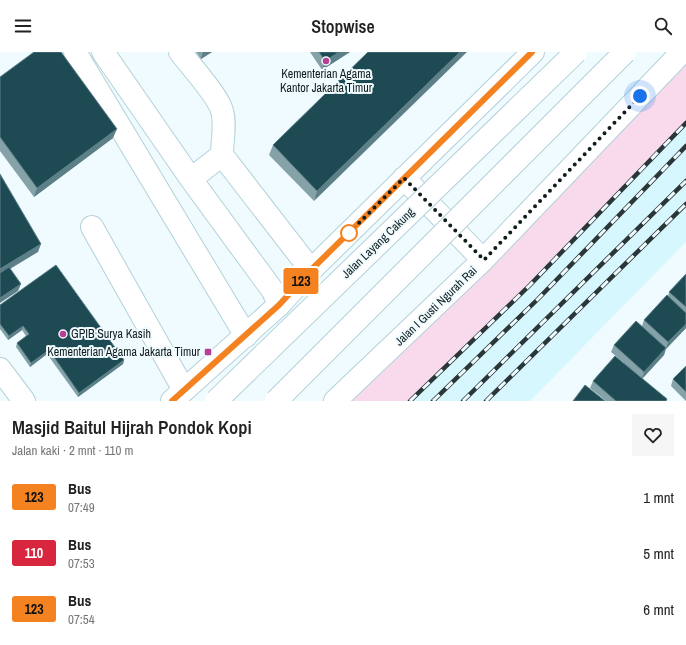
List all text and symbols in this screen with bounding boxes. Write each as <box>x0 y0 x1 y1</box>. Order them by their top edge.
text: Stopwise <box>311 14 375 39</box>
icon: menu <box>12 15 34 37</box>
icon: search <box>652 15 674 37</box>
marker: Kementerian Agama Kantor Jakarta Timur <box>321 56 331 66</box>
place label: Kementerian Agama Kantor Jakarta Timur <box>280 66 373 96</box>
your location <box>630 86 650 106</box>
street label: Jalan Layang Cakung <box>338 204 418 282</box>
unlabelled marker <box>340 224 358 242</box>
street label: Jalan I Gusti Ngurah Rai <box>391 263 481 349</box>
line badge: 123 <box>278 268 324 294</box>
text: 123 <box>291 272 311 290</box>
place label: GPIB Surya Kasih <box>71 326 151 342</box>
marker: GPIB Surya Kasih <box>58 329 68 339</box>
place label: Kementerian Agama Jakarta Timur <box>47 344 201 360</box>
marker: Kementerian Agama Jakarta Timur <box>203 347 213 357</box>
text: Masjid Baitul Hijrah Pondok Kopi <box>12 414 252 440</box>
button: heart <box>632 414 674 456</box>
text: Jalan kaki · 2 mnt · 110 m <box>12 442 133 459</box>
text: Bus <box>68 478 91 499</box>
text: 1 mnt <box>643 487 674 508</box>
text: 123 <box>24 488 44 506</box>
text: 07:49 <box>68 499 95 516</box>
text: Bus <box>68 534 91 555</box>
text: 5 mnt <box>643 543 674 564</box>
text: 110 <box>25 544 43 562</box>
text: 07:53 <box>68 555 95 572</box>
text: Bus <box>68 590 91 611</box>
text: 6 mnt <box>643 599 674 620</box>
text: 123 <box>24 600 44 618</box>
text: 07:54 <box>68 611 95 628</box>

